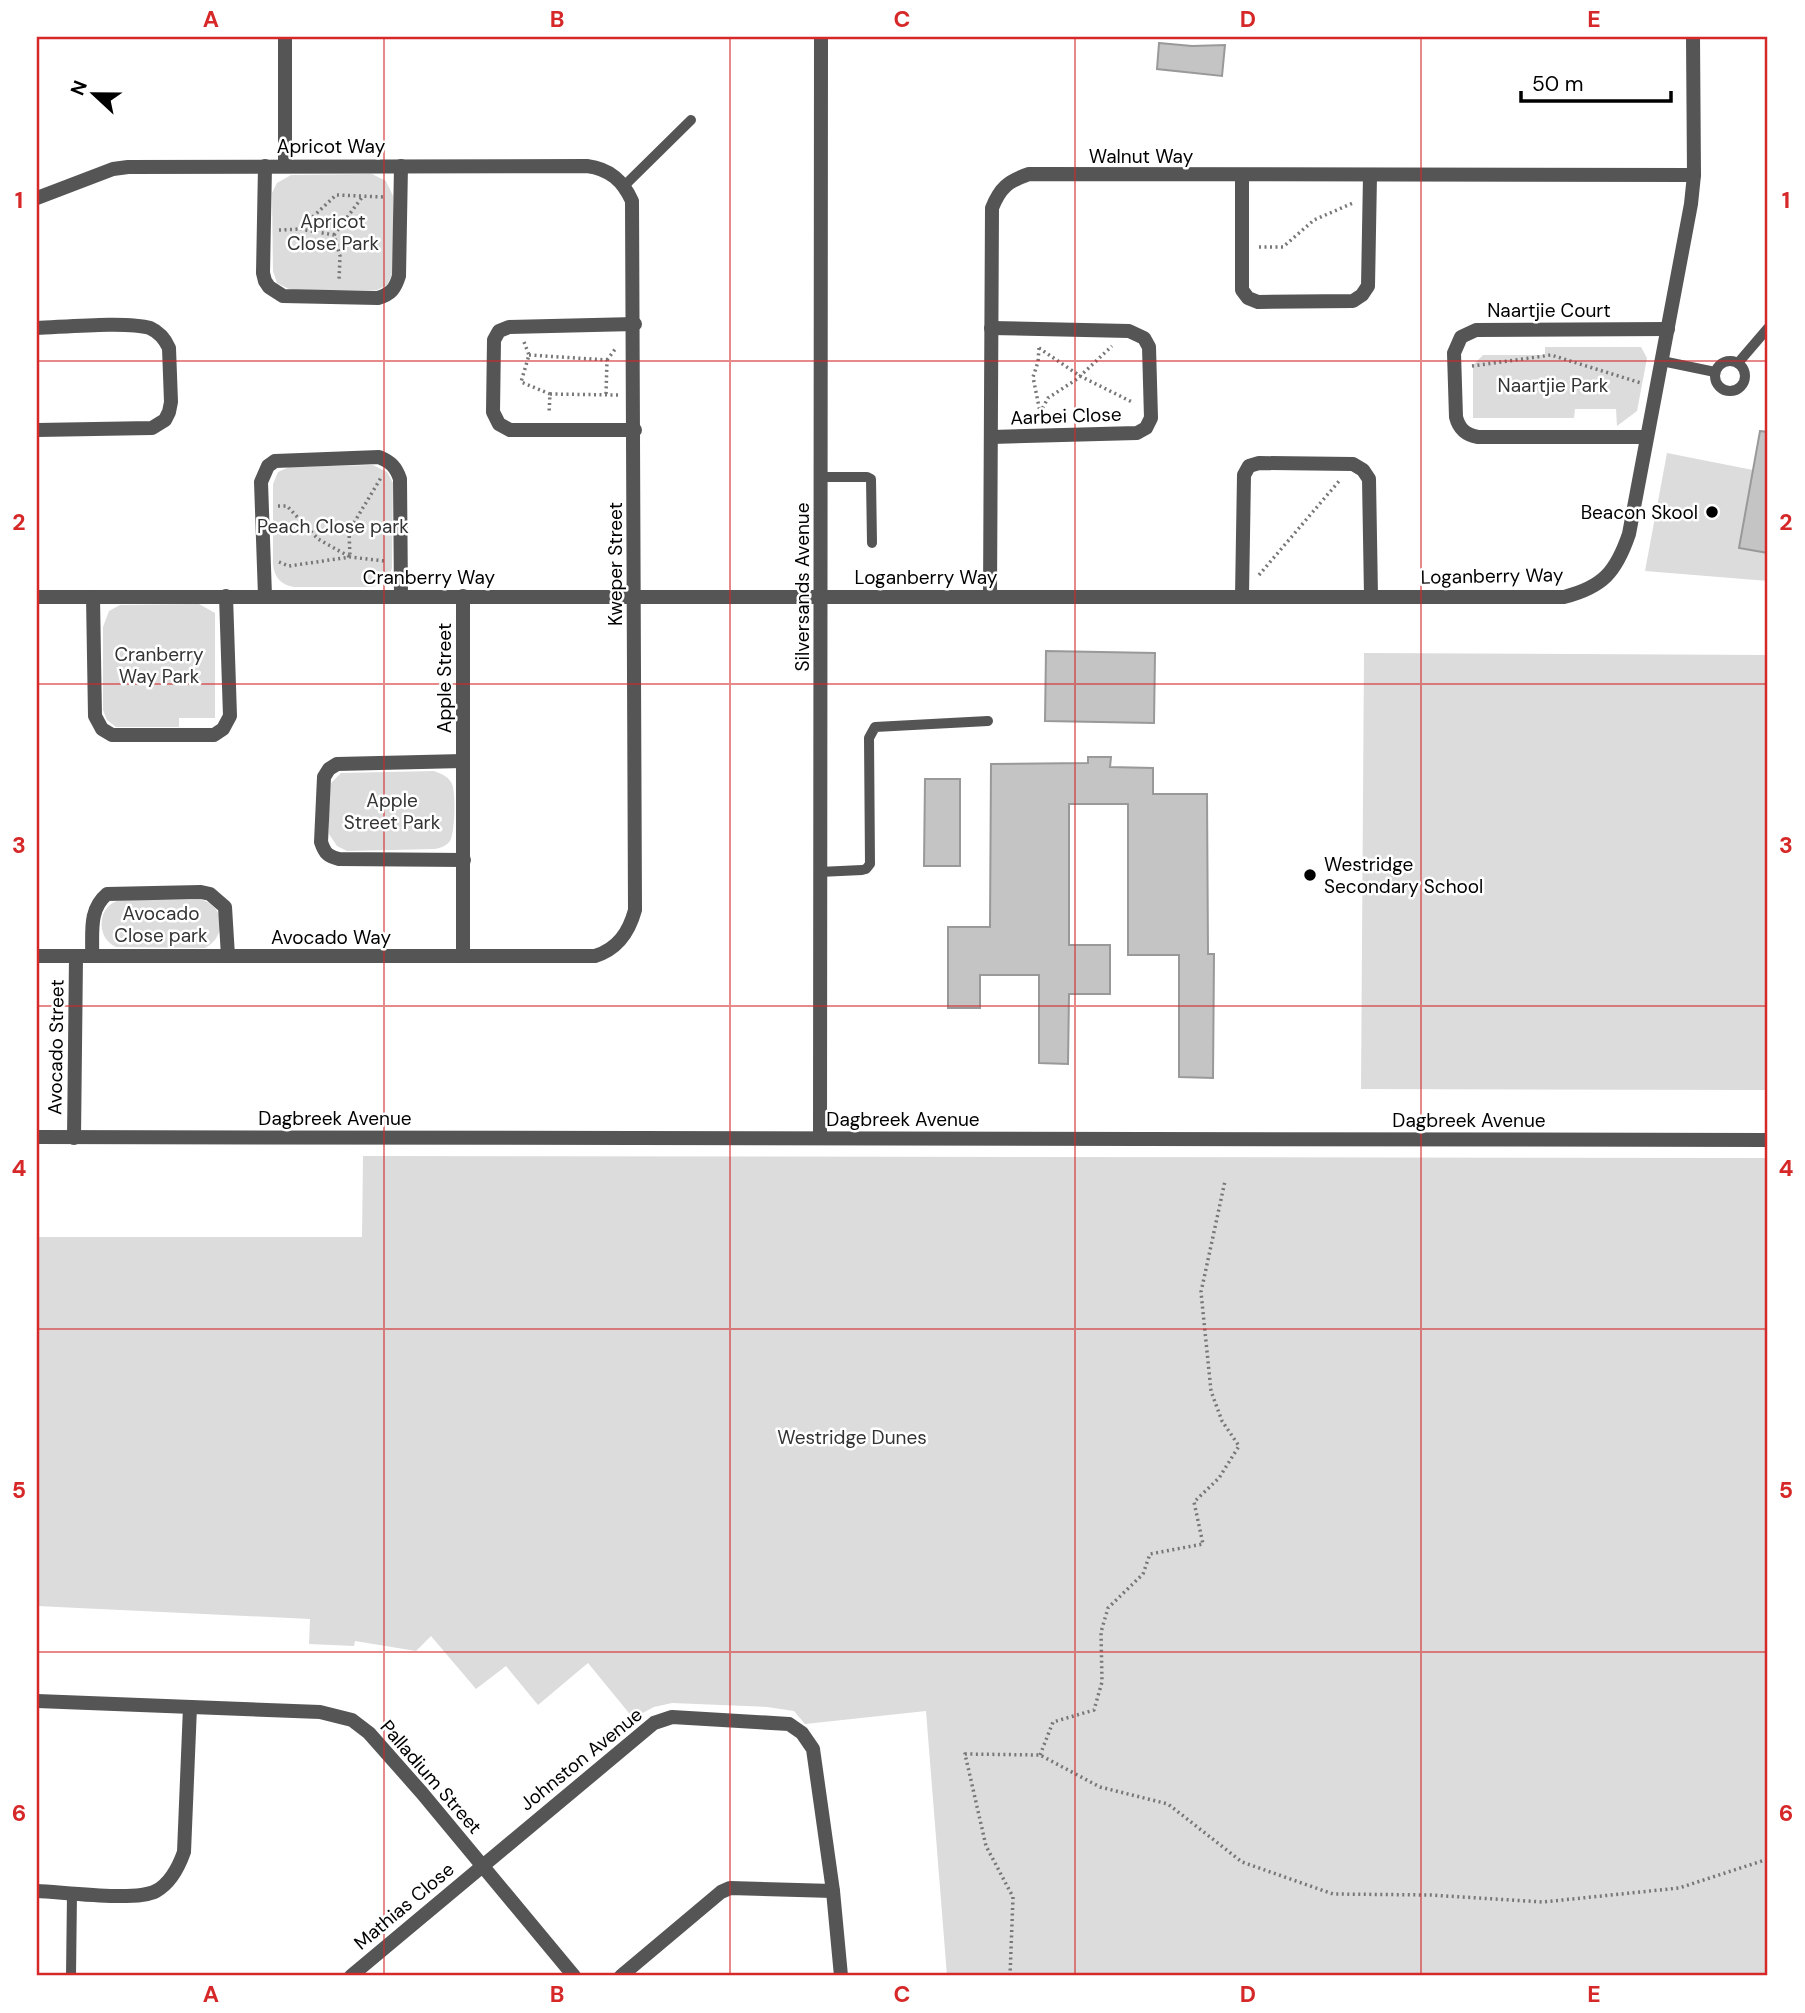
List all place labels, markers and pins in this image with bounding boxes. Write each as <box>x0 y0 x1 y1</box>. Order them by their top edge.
place label: Beacon Skool <box>1581 500 1698 525</box>
marker: Beacon Skool <box>1704 504 1720 520</box>
place label: Westridge Secondary School <box>1324 852 1483 899</box>
marker: Westridge Secondary School <box>1302 867 1318 883</box>

